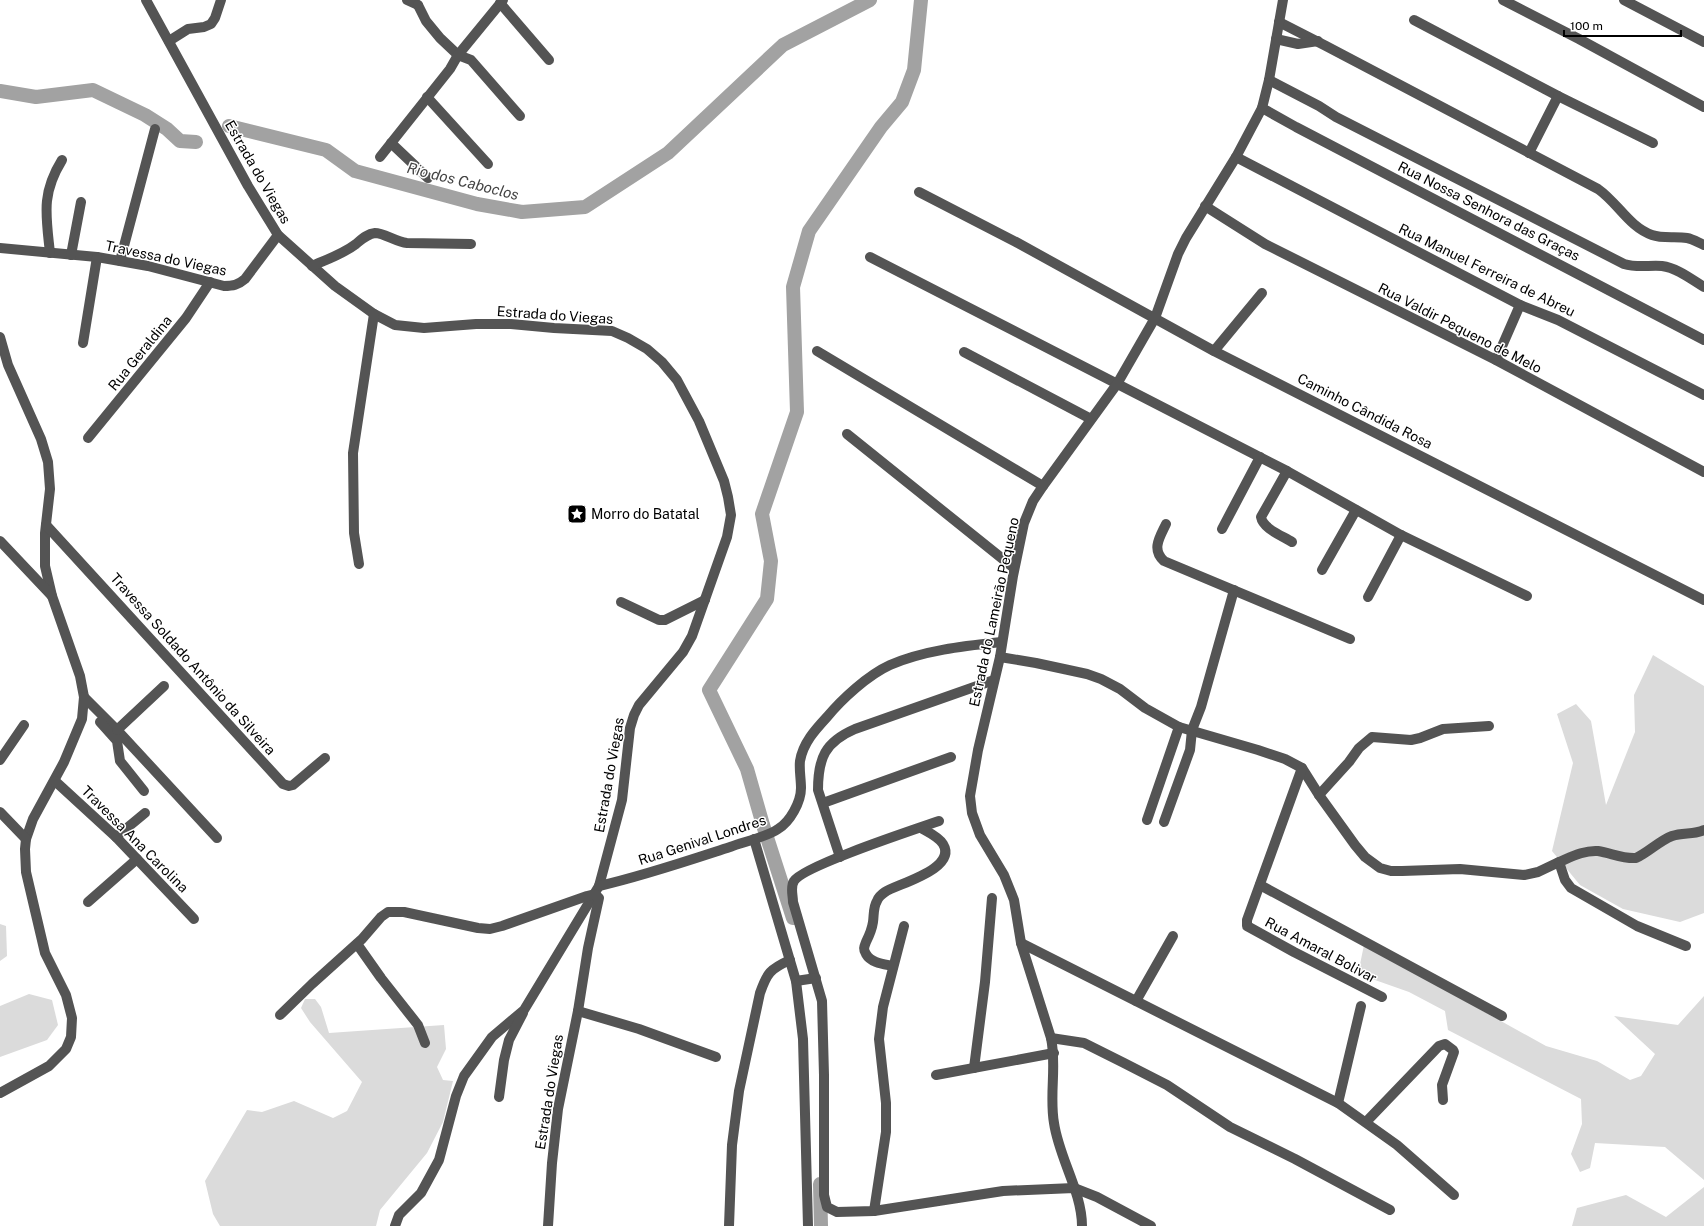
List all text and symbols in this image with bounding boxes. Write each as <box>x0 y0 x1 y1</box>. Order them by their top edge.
scale bar <box>1564 12 1681 38</box>
text: 100 m <box>1570 19 1603 33</box>
street label: Estrada do Viegas <box>222 118 294 226</box>
street label: Rua Nossa Senhora das Graças <box>1395 158 1583 264</box>
water label: Rio dos Caboclos <box>405 159 521 203</box>
street label: Rua Manuel Ferreira de Abreu <box>1396 220 1578 320</box>
street label: Travessa do Viegas <box>104 237 228 279</box>
street label: Rua Valdir Pequeno de Melo <box>1376 280 1545 376</box>
street label: Estrada do Viegas <box>496 303 614 327</box>
street label: Rua Geraldina <box>105 312 175 394</box>
street label: Caminho Cândida Rosa <box>1295 370 1435 452</box>
place icon: Morro do Batatal <box>566 503 588 525</box>
place label: Morro do Batatal <box>591 506 700 522</box>
street label: Estrada do Lameirão Pequeno <box>966 516 1022 708</box>
street label: Travessa Soldado Antônio da Silveira <box>107 570 279 758</box>
street label: Estrada do Viegas <box>591 716 627 834</box>
street label: Travessa Ana Carolina <box>78 782 192 896</box>
street label: Rua Genival Londres <box>636 812 768 868</box>
street label: Rua Amaral Bolivar <box>1262 914 1380 986</box>
street label: Estrada do Viegas <box>532 1033 566 1151</box>

